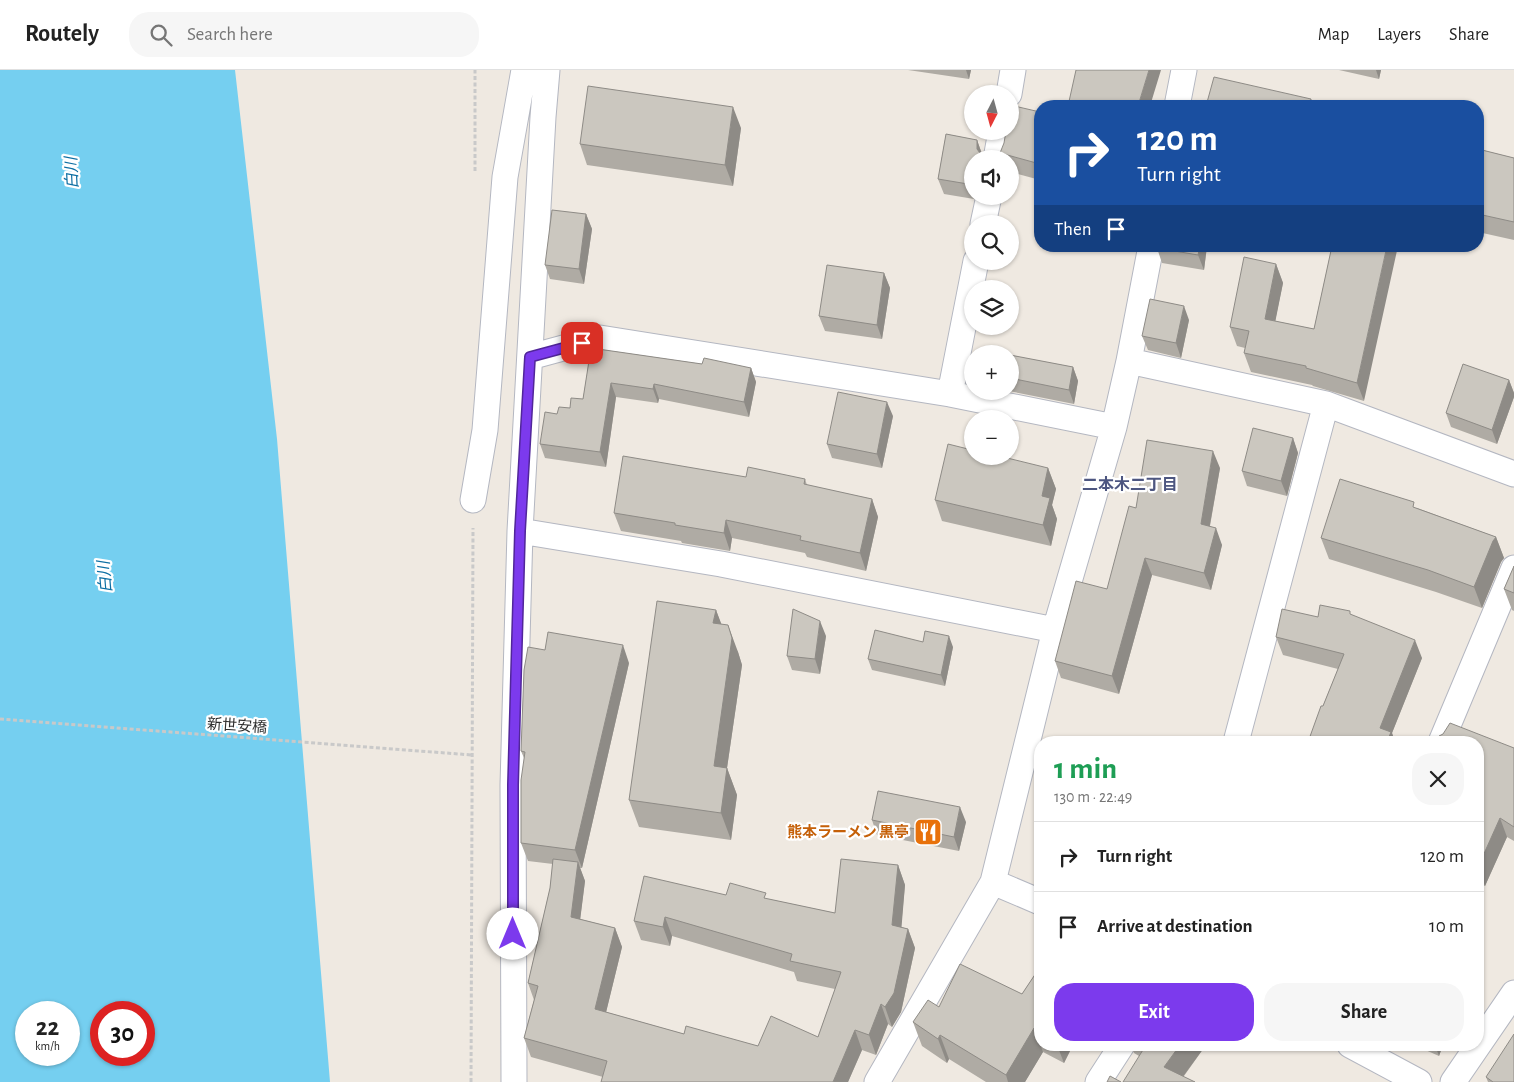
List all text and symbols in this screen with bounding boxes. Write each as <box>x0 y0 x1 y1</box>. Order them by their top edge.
search box <box>129 12 479 57</box>
icon: search <box>147 21 175 49</box>
text: Routely <box>25 22 99 46</box>
text: Search here <box>187 25 273 44</box>
text: Map <box>1318 26 1349 44</box>
text: Layers <box>1377 26 1421 44</box>
text: Share <box>1449 26 1489 44</box>
north arrow <box>964 85 1019 140</box>
map controls <box>964 85 1019 465</box>
icon: right <box>1054 120 1119 185</box>
text: 120 m <box>1137 122 1218 157</box>
button: sound <box>964 150 1019 205</box>
water label: 白川 <box>62 155 81 189</box>
text: Turn right <box>1137 163 1221 185</box>
button: search <box>964 215 1019 270</box>
icon: arrive <box>1102 215 1130 243</box>
text: Then <box>1054 220 1092 239</box>
button: layers <box>964 280 1019 335</box>
pin <box>561 322 603 364</box>
icon: arrive <box>568 329 596 357</box>
button: + <box>964 345 1019 400</box>
button: − <box>964 410 1019 465</box>
district label: 二本木二丁目 <box>1082 476 1178 493</box>
water label: 白川 <box>94 558 114 594</box>
street label: 新世安橋 <box>207 715 268 736</box>
button: close <box>1412 753 1464 805</box>
text: 1 min <box>1054 754 1117 784</box>
text: 130 m · 22:49 <box>1054 789 1132 805</box>
restaurant icon: 熊本ラーメン 黒亭 <box>913 817 943 847</box>
place label: 熊本ラーメン 黒亭 <box>787 823 909 840</box>
icon: right <box>1054 843 1082 871</box>
text: Turn right <box>1097 847 1172 866</box>
text: 120 m <box>1420 847 1464 866</box>
position arrow <box>486 907 538 959</box>
icon: arrive <box>1054 913 1082 941</box>
text: Arrive at destination <box>1097 917 1253 936</box>
text: 10 m <box>1429 917 1464 936</box>
button: Exit <box>1054 983 1254 1041</box>
button: Share <box>1264 983 1464 1041</box>
speed limit sign: 30 <box>90 1001 155 1066</box>
text: 22 <box>36 1015 59 1040</box>
text: km/h <box>35 1040 60 1052</box>

